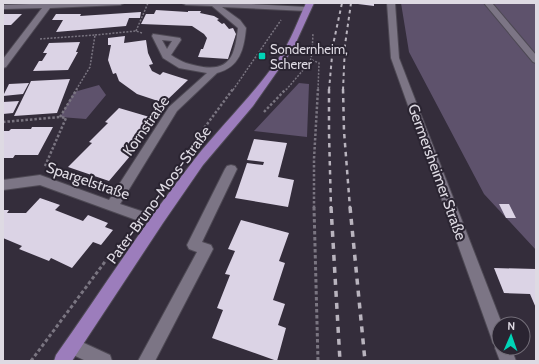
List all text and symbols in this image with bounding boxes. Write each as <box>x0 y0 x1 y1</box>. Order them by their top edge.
place label: Sondernheim, Scherer <box>270 41 348 72</box>
marker: Sondernheim, Scherer <box>257 51 267 61</box>
street label: Kornstraße <box>119 92 173 159</box>
street label: Germersheimer Straße <box>404 101 470 243</box>
street label: Pater-Bruno-Moos-Straße <box>103 122 215 267</box>
street label: Spargelstraße <box>44 158 132 204</box>
north arrow <box>491 316 531 356</box>
text: N <box>507 319 515 333</box>

